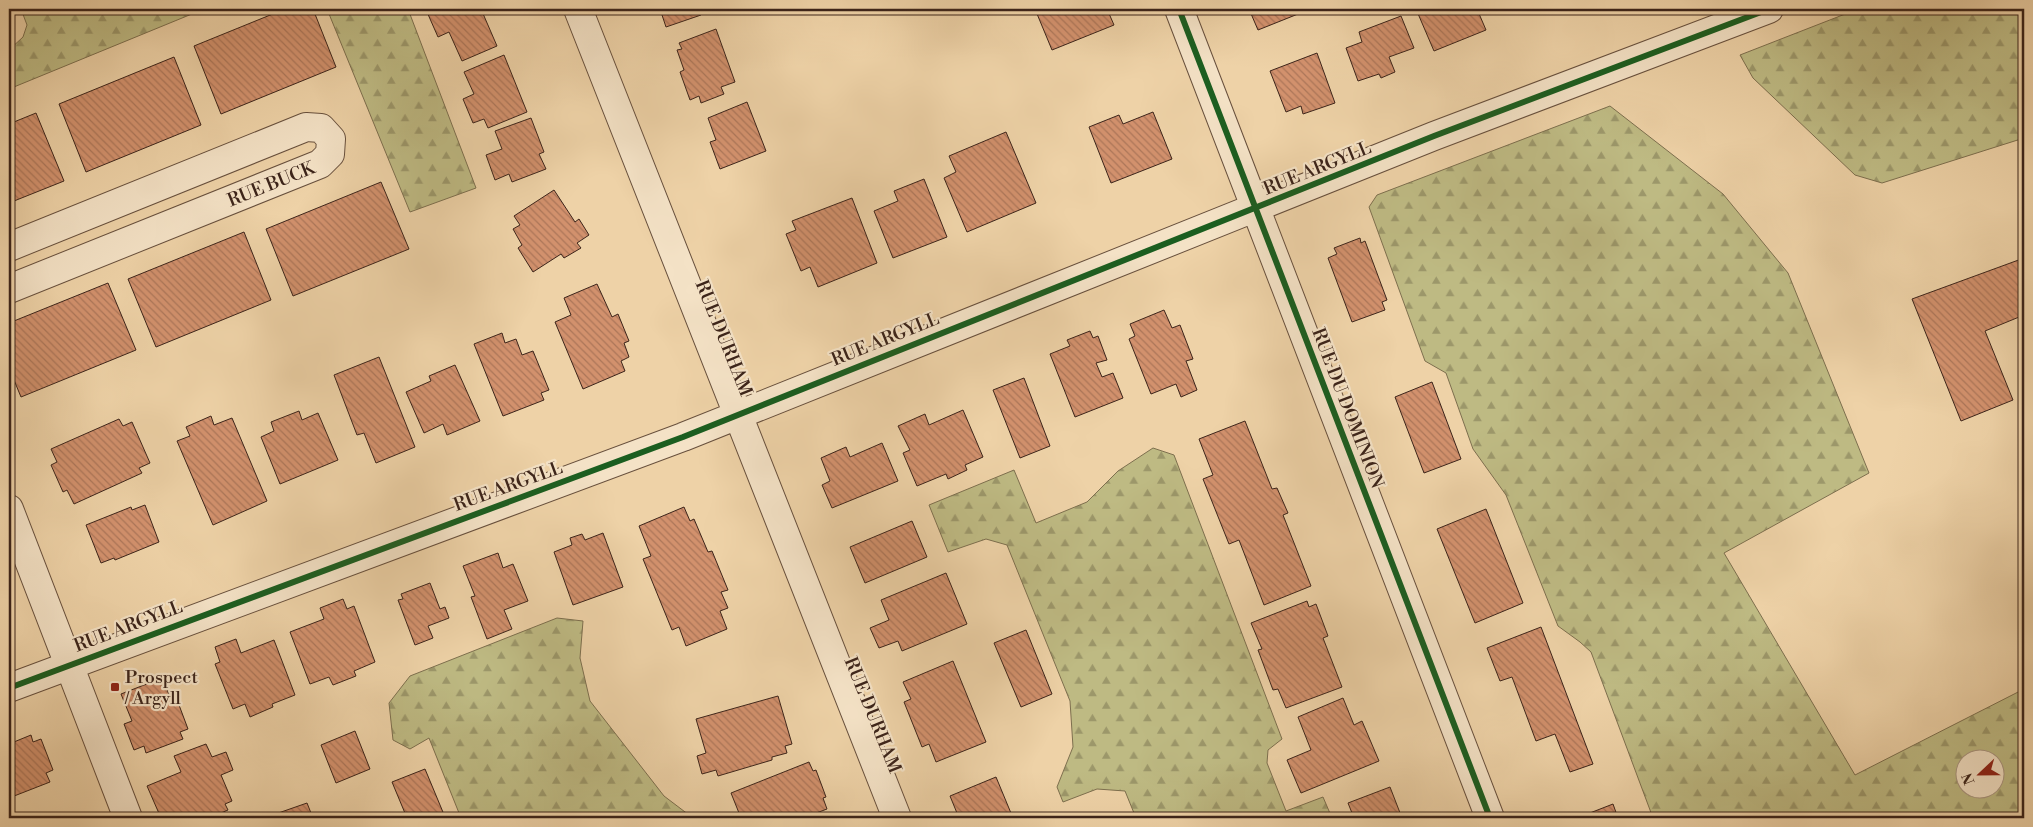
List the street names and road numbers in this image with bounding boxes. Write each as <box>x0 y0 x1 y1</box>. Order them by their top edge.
street label: RUE ARGYLL <box>1260 136 1375 201</box>
street label: RUE BUCK <box>224 156 320 212</box>
street label: RUE DURHAM <box>690 277 757 400</box>
street label: RUE ARGYLL <box>828 307 943 372</box>
street label: RUE DU DOMINION <box>1306 325 1389 492</box>
street label: RUE ARGYLL <box>451 456 566 517</box>
street label: RUE ARGYLL <box>71 595 186 658</box>
street label: RUE DURHAM <box>839 654 906 777</box>

